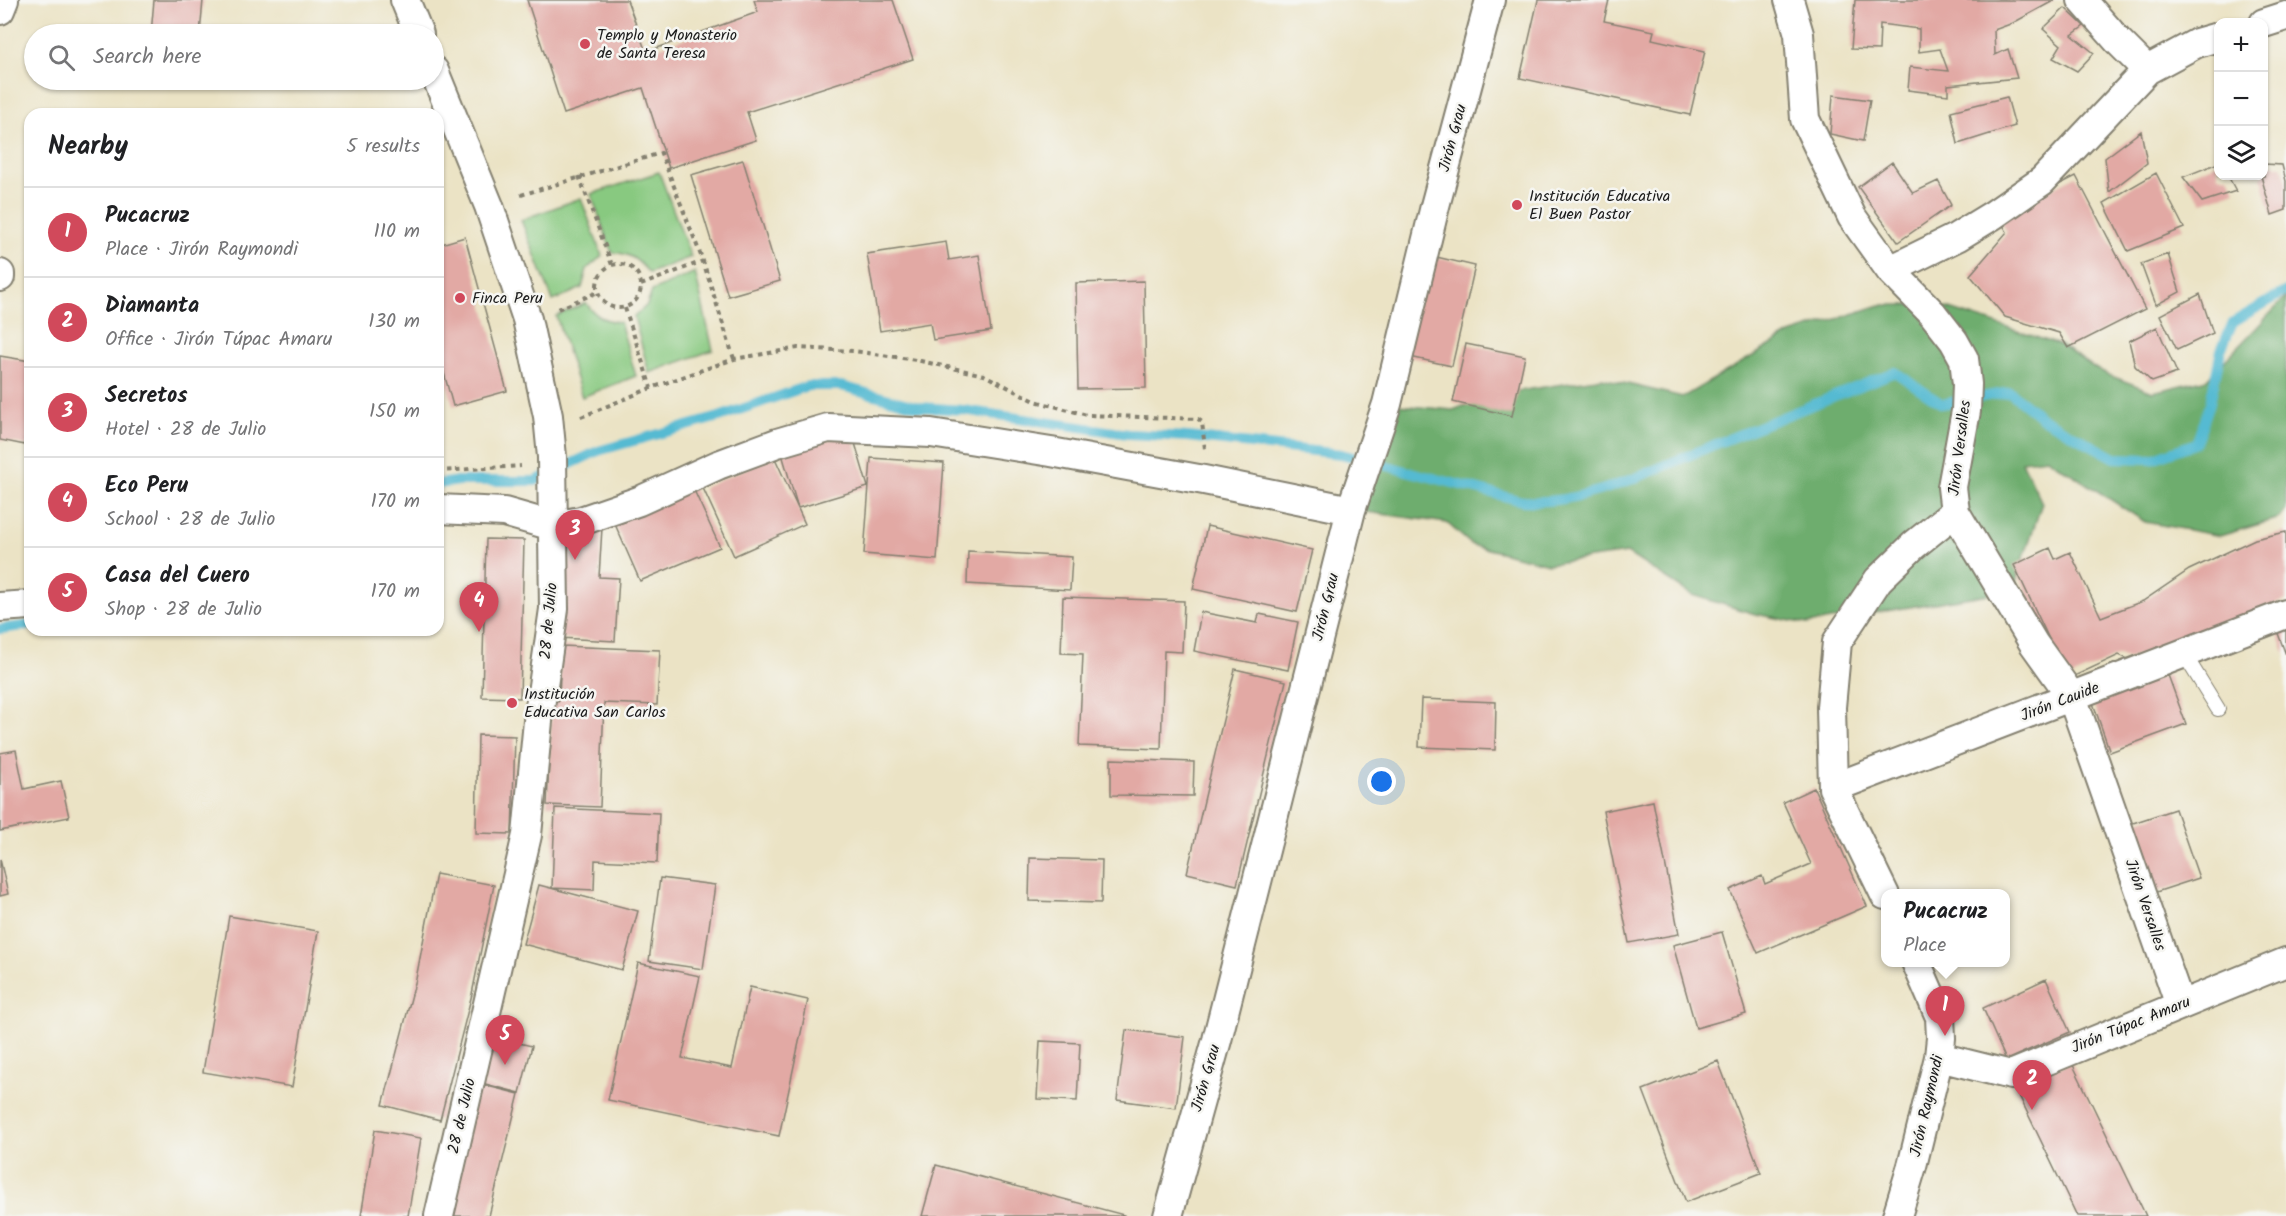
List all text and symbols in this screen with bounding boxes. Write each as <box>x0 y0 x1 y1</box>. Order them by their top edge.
map controls <box>2214 18 2268 180</box>
button: + <box>2214 18 2268 72</box>
place label: Templo y Monasterio de Santa Teresa <box>597 23 737 66</box>
search box <box>24 24 444 90</box>
marker: Templo y Monasterio de Santa Teresa <box>578 37 592 51</box>
text: Search here <box>93 40 201 75</box>
icon: search <box>45 41 78 74</box>
button: − <box>2214 72 2268 126</box>
street label: Jirón Grau <box>1432 101 1474 175</box>
text: Nearby <box>48 126 128 168</box>
button: layers <box>2214 126 2268 180</box>
text: 5 results <box>346 131 420 163</box>
place label: Institución Educativa El Buen Pastor <box>1529 184 1670 227</box>
marker: Institución Educativa El Buen Pastor <box>1510 198 1524 212</box>
text: Pucacruz <box>105 199 190 234</box>
text: 1 <box>64 216 71 248</box>
text: 110 m <box>374 216 420 248</box>
text: Place · Jirón Raymondi <box>105 234 298 266</box>
place label: Finca Peru <box>472 286 543 311</box>
text: Diamanta <box>105 289 199 324</box>
marker: Finca Peru <box>453 291 467 305</box>
text: 2 <box>62 306 73 338</box>
text: 130 m <box>368 306 420 338</box>
text: Office · Jirón Túpac Amaru <box>105 324 332 356</box>
text: Secretos <box>105 379 188 414</box>
text: 3 <box>62 396 73 428</box>
text: 150 m <box>369 396 420 428</box>
street label: Jirón Versalles <box>1942 399 1978 497</box>
text: Hotel · 28 de Julio <box>105 414 266 446</box>
text: Eco Peru <box>105 469 188 504</box>
text: 4 <box>62 486 73 518</box>
text: 170 m <box>371 486 420 518</box>
text: School · 28 de Julio <box>105 504 275 536</box>
pin: 3 <box>556 510 594 560</box>
text: Casa del Cuero <box>105 559 250 594</box>
street label: Jirón Grau <box>1306 570 1347 644</box>
text: 5 <box>62 576 73 608</box>
text: 170 m <box>371 576 420 608</box>
pin: 4 <box>460 582 498 632</box>
street label: 28 de Julio <box>533 582 565 660</box>
text: Shop · 28 de Julio <box>105 594 262 626</box>
street label: Jirón Cauide <box>2017 676 2103 728</box>
place label: Institución Educativa San Carlos <box>524 682 666 725</box>
marker: Institución Educativa San Carlos <box>505 696 519 710</box>
your location <box>1367 767 1396 796</box>
street label: Jirón Versalles <box>2118 856 2172 955</box>
popup <box>1881 889 2010 967</box>
text: Pucacruz <box>1903 895 1988 930</box>
text: Place <box>1903 930 1946 962</box>
pin: 1 <box>1926 986 1964 1036</box>
street label: Jirón Túpac Amaru <box>2068 990 2195 1060</box>
pin: 5 <box>486 1016 524 1065</box>
street label: Jirón Grau <box>1184 1041 1228 1115</box>
street label: Jirón Raymondi <box>1903 1052 1951 1159</box>
pin: 2 <box>2012 1060 2052 1110</box>
street label: 28 de Julio <box>441 1076 483 1156</box>

